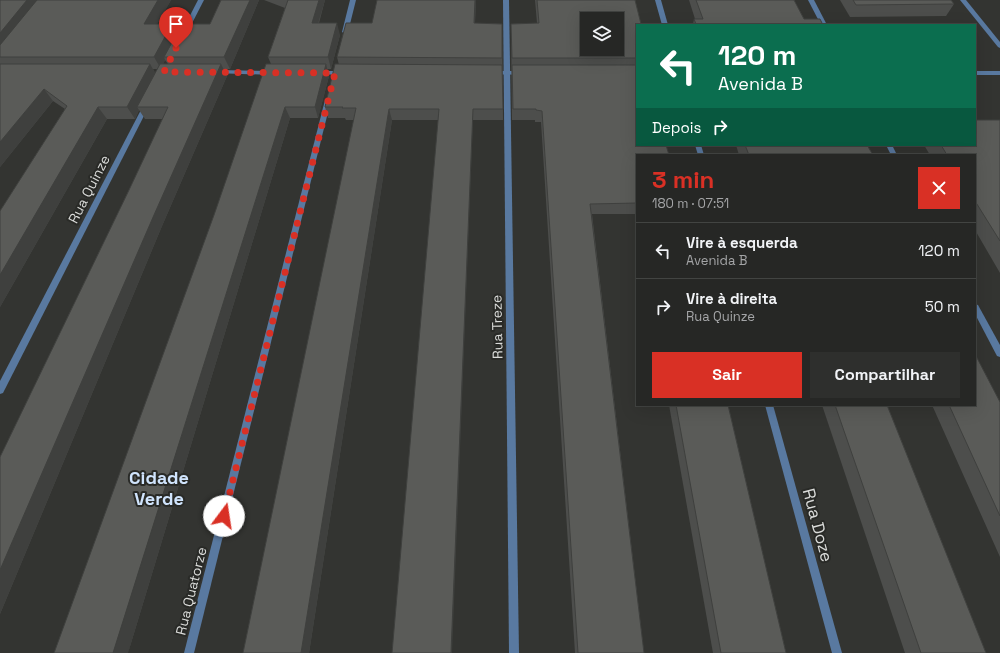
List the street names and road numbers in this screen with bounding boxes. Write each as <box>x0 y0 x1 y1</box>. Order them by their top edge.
street label: Rua Quinze <box>64 152 114 226</box>
street label: Rua Treze <box>487 295 507 359</box>
street label: Rua Doze <box>798 486 838 564</box>
street label: Rua Quatorze <box>171 545 211 637</box>

